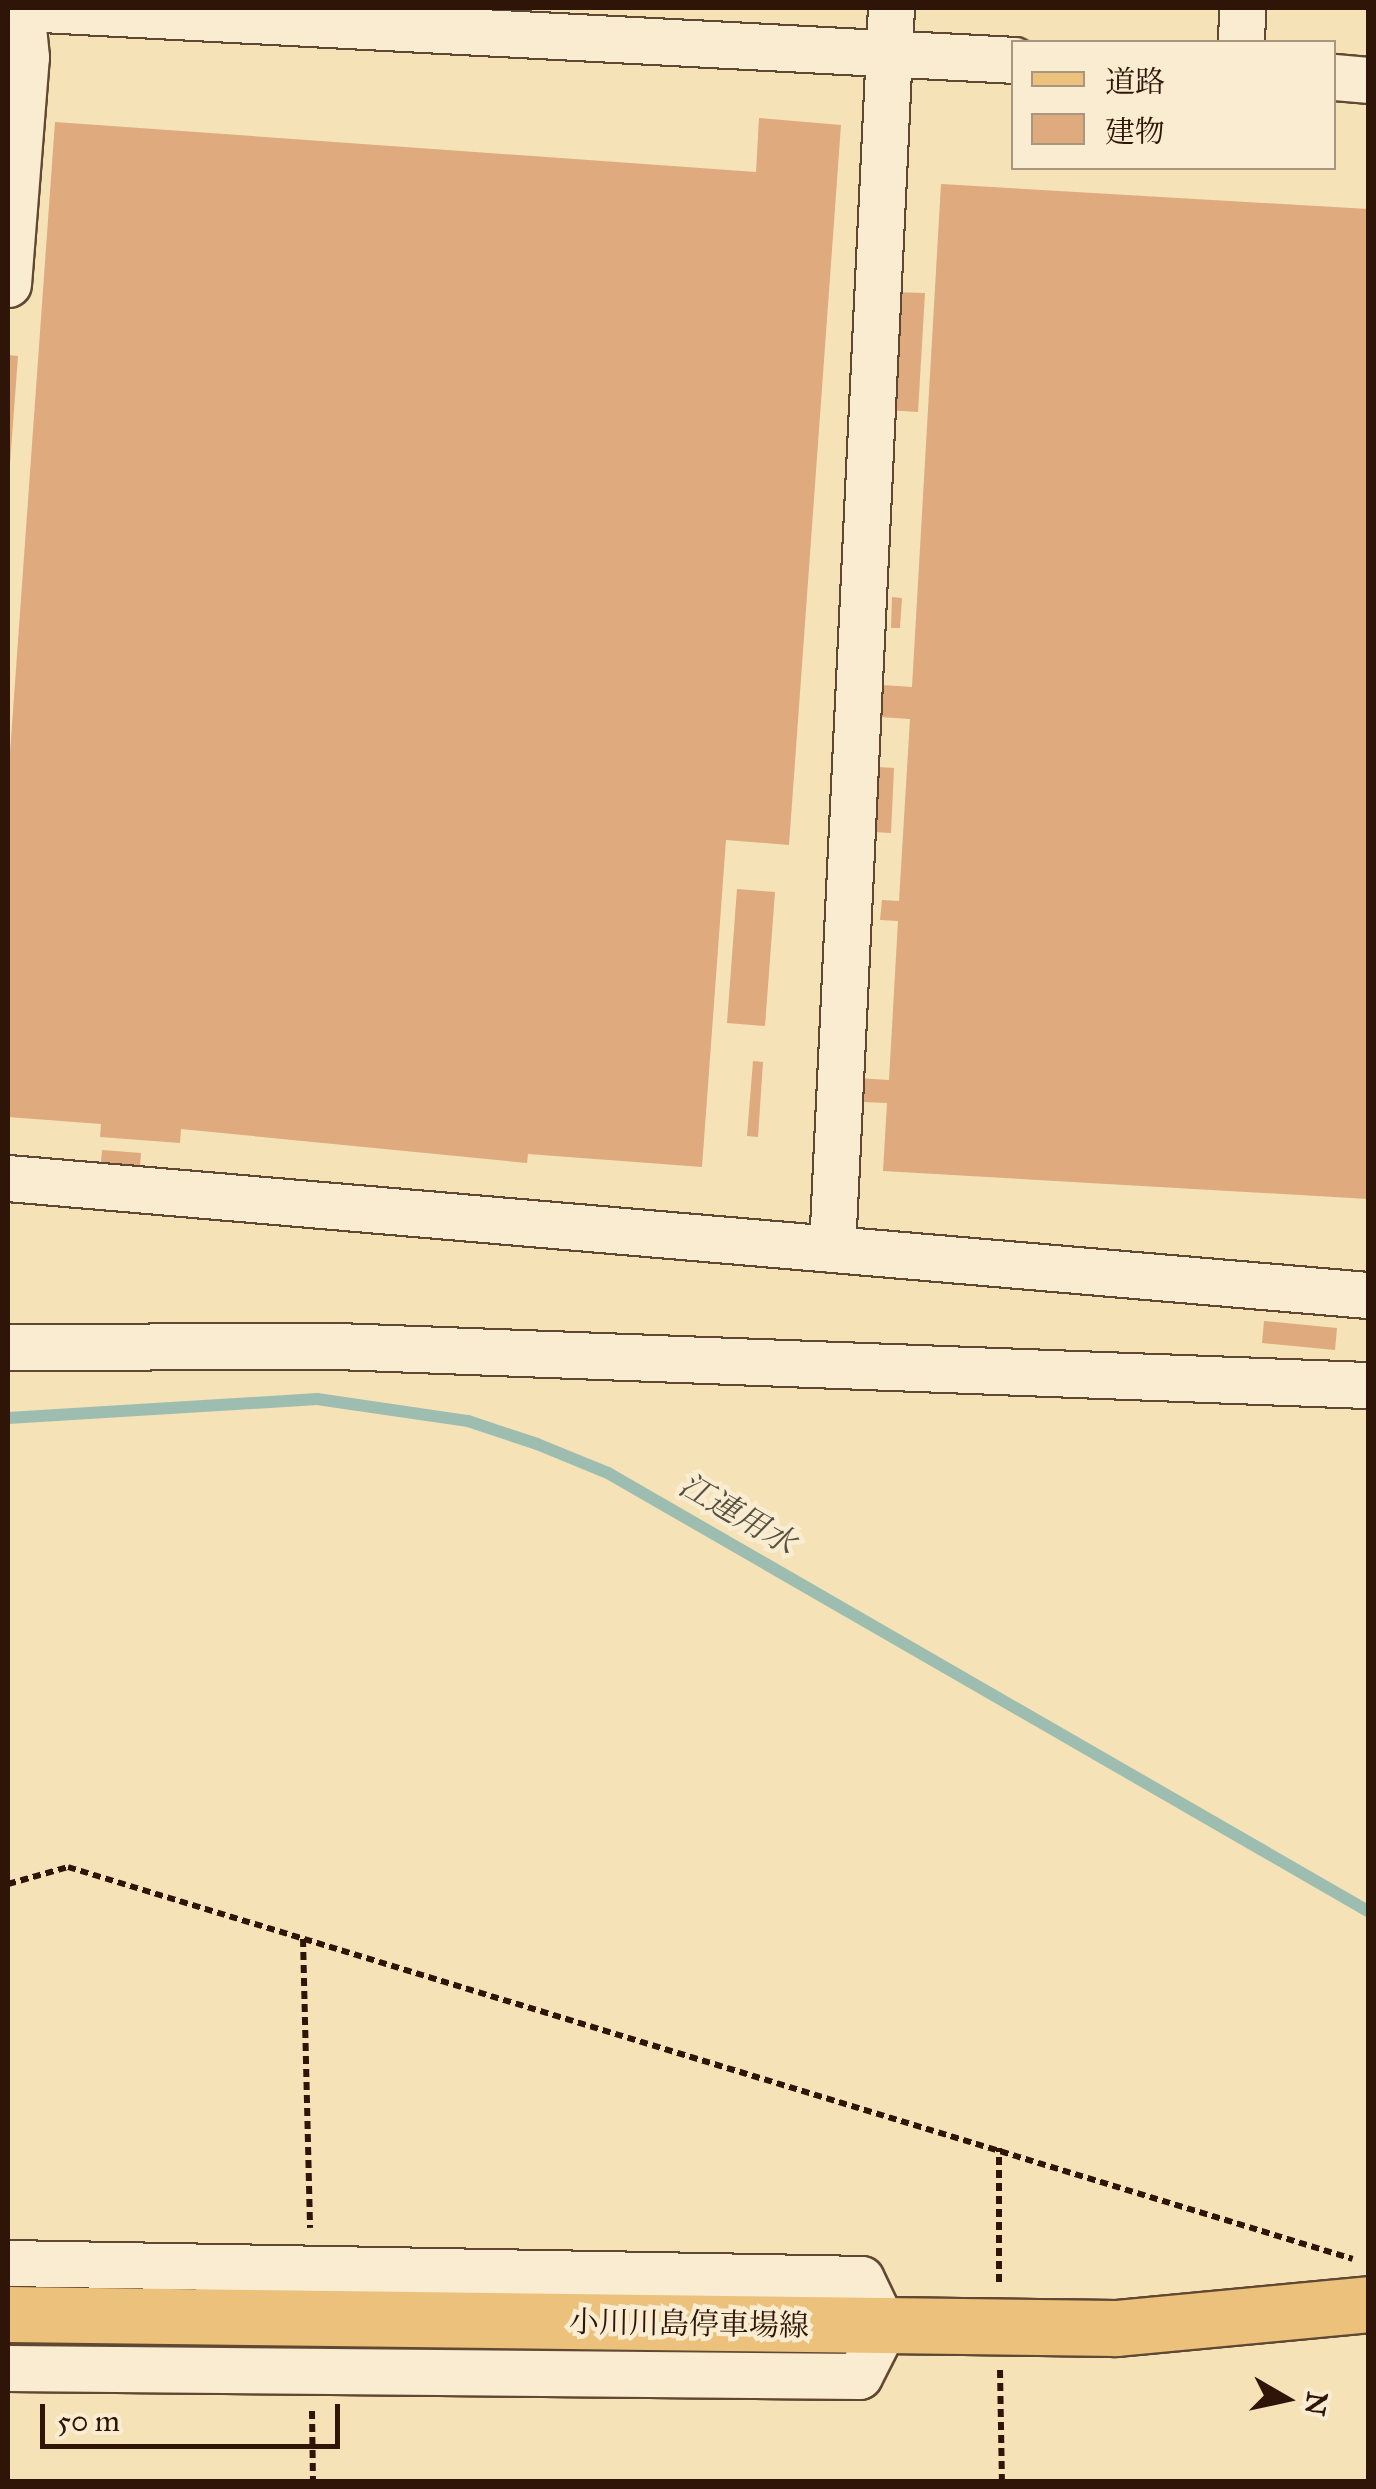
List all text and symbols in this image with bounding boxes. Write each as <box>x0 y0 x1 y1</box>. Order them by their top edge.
legend <box>1011 40 1336 170</box>
text: 道路 <box>1105 64 1165 100</box>
text: 建物 <box>1105 114 1165 150</box>
water label: 江連用水 <box>672 1466 802 1564</box>
street label: 小川川島停車場線 <box>569 2304 809 2344</box>
north arrow <box>1236 2349 1336 2449</box>
scale bar <box>45 2384 345 2446</box>
text: N <box>1297 2389 1335 2418</box>
text: 50 m <box>57 2403 120 2439</box>

